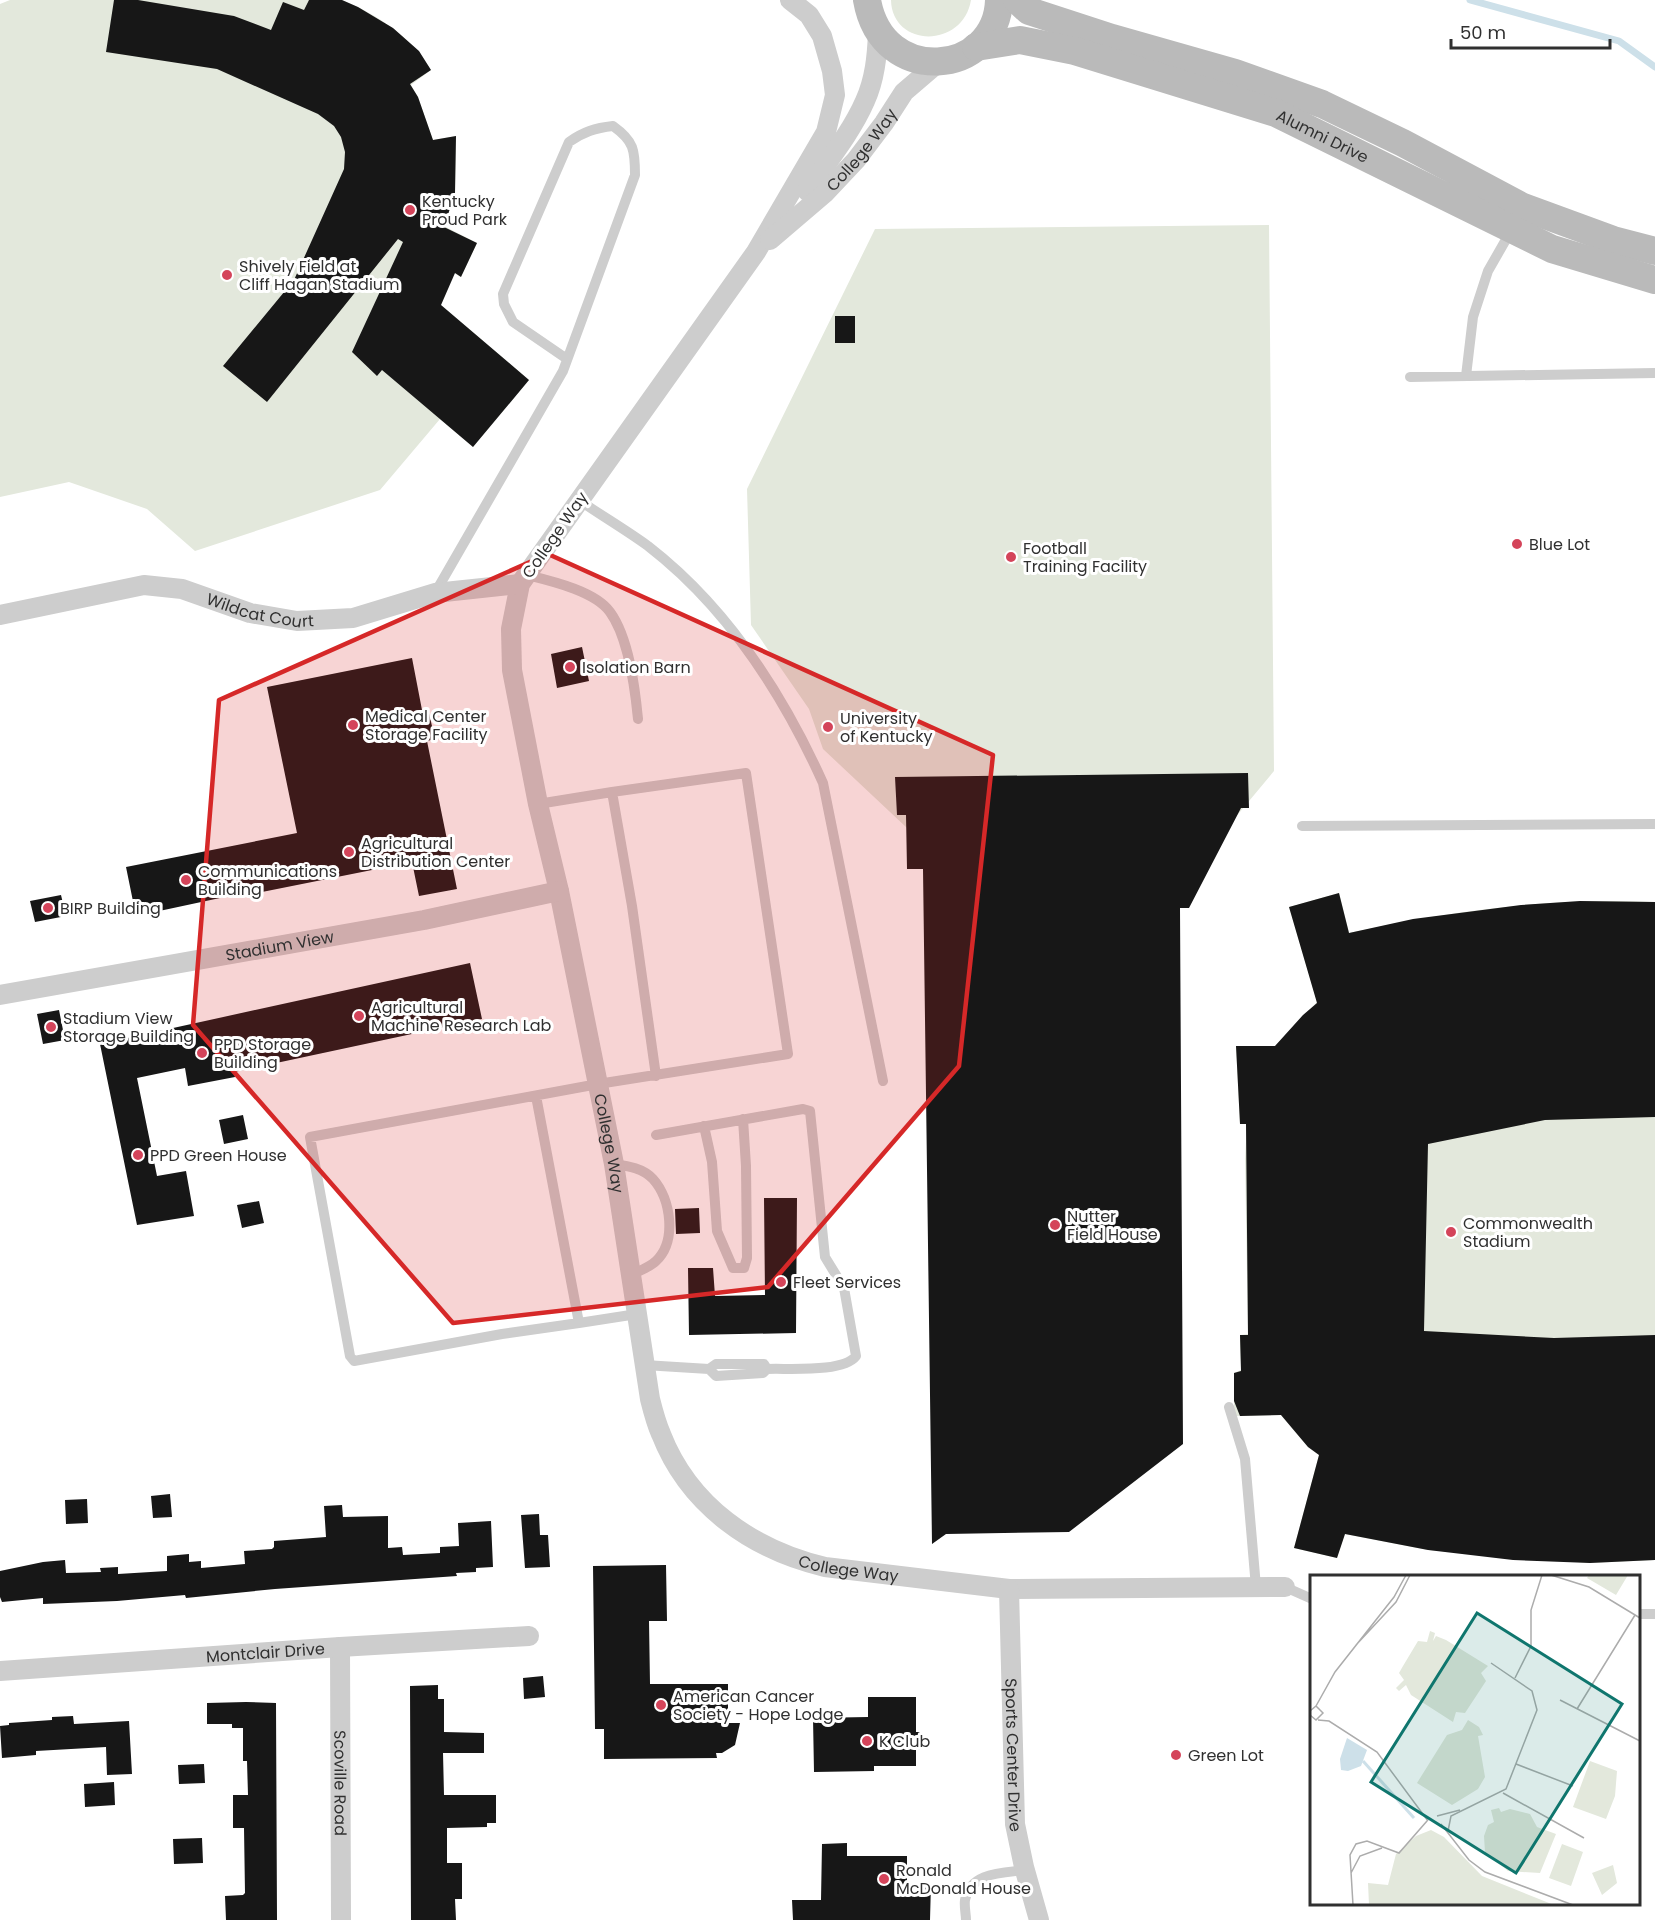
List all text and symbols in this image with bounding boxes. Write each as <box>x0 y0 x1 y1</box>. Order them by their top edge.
scale bar <box>1451 12 1610 50</box>
text: 50 m <box>1460 20 1506 45</box>
street label: College Way <box>821 104 902 196</box>
street label: Alumni Drive <box>1273 104 1373 168</box>
place label: Kentucky Proud Park <box>422 190 508 231</box>
marker: Kentucky Proud Park <box>403 203 417 217</box>
place label: Shively Field at Cliff Hagan Stadium <box>239 255 400 296</box>
marker: Shively Field at Cliff Hagan Stadium <box>220 268 234 282</box>
street label: College Way <box>517 487 593 583</box>
place label: Blue Lot <box>1529 533 1590 556</box>
place label: Football Training Facility <box>1023 537 1147 578</box>
marker: Blue Lot <box>1510 537 1524 551</box>
marker: Football Training Facility <box>1004 550 1018 564</box>
street label: Wildcat Court <box>204 587 314 633</box>
place label: Isolation Barn <box>582 656 691 679</box>
marker: Isolation Barn <box>563 660 577 674</box>
place label: Medical Center Storage Facility <box>365 705 487 746</box>
place label: University of Kentucky <box>840 707 933 748</box>
marker: Medical Center Storage Facility <box>346 718 360 732</box>
marker: University of Kentucky <box>821 720 835 734</box>
place label: Agricultural Distribution Center <box>361 832 510 873</box>
marker: Agricultural Distribution Center <box>342 845 356 859</box>
place label: Communications Building <box>198 860 337 901</box>
marker: Communications Building <box>179 873 193 887</box>
place label: BIRP Building <box>60 897 161 920</box>
marker: BIRP Building <box>41 901 55 915</box>
street label: Stadium View <box>224 925 336 966</box>
place label: Agricultural Machine Research Lab <box>371 996 552 1037</box>
place label: Stadium View Storage Building <box>63 1007 194 1048</box>
marker: Agricultural Machine Research Lab <box>352 1009 366 1023</box>
marker: Stadium View Storage Building <box>44 1020 58 1034</box>
place label: PPD Storage Building <box>214 1033 311 1074</box>
marker: PPD Storage Building <box>195 1046 209 1060</box>
street label: College Way <box>589 1091 630 1195</box>
place label: PPD Green House <box>150 1144 287 1167</box>
marker: PPD Green House <box>131 1148 145 1162</box>
place label: Nutter Field House <box>1067 1205 1158 1246</box>
place label: Commonwealth Stadium <box>1463 1212 1593 1253</box>
marker: Nutter Field House <box>1048 1218 1062 1232</box>
marker: Commonwealth Stadium <box>1444 1225 1458 1239</box>
place label: Fleet Services <box>793 1271 901 1294</box>
marker: Fleet Services <box>774 1275 788 1289</box>
street label: College Way <box>796 1549 900 1587</box>
inset map <box>1310 1575 1640 1905</box>
street label: Montclair Drive <box>205 1637 326 1668</box>
street label: Sports Center Drive <box>1000 1678 1028 1834</box>
place label: American Cancer Society - Hope Lodge <box>673 1685 843 1726</box>
marker: American Cancer Society - Hope Lodge <box>654 1698 668 1712</box>
street label: Scoville Road <box>329 1730 352 1836</box>
place label: K Club <box>879 1730 930 1753</box>
marker: K Club <box>860 1734 874 1748</box>
place label: Green Lot <box>1188 1744 1264 1767</box>
marker: Green Lot <box>1169 1748 1183 1762</box>
place label: Ronald McDonald House <box>896 1859 1031 1900</box>
marker: Ronald McDonald House <box>877 1872 891 1886</box>

